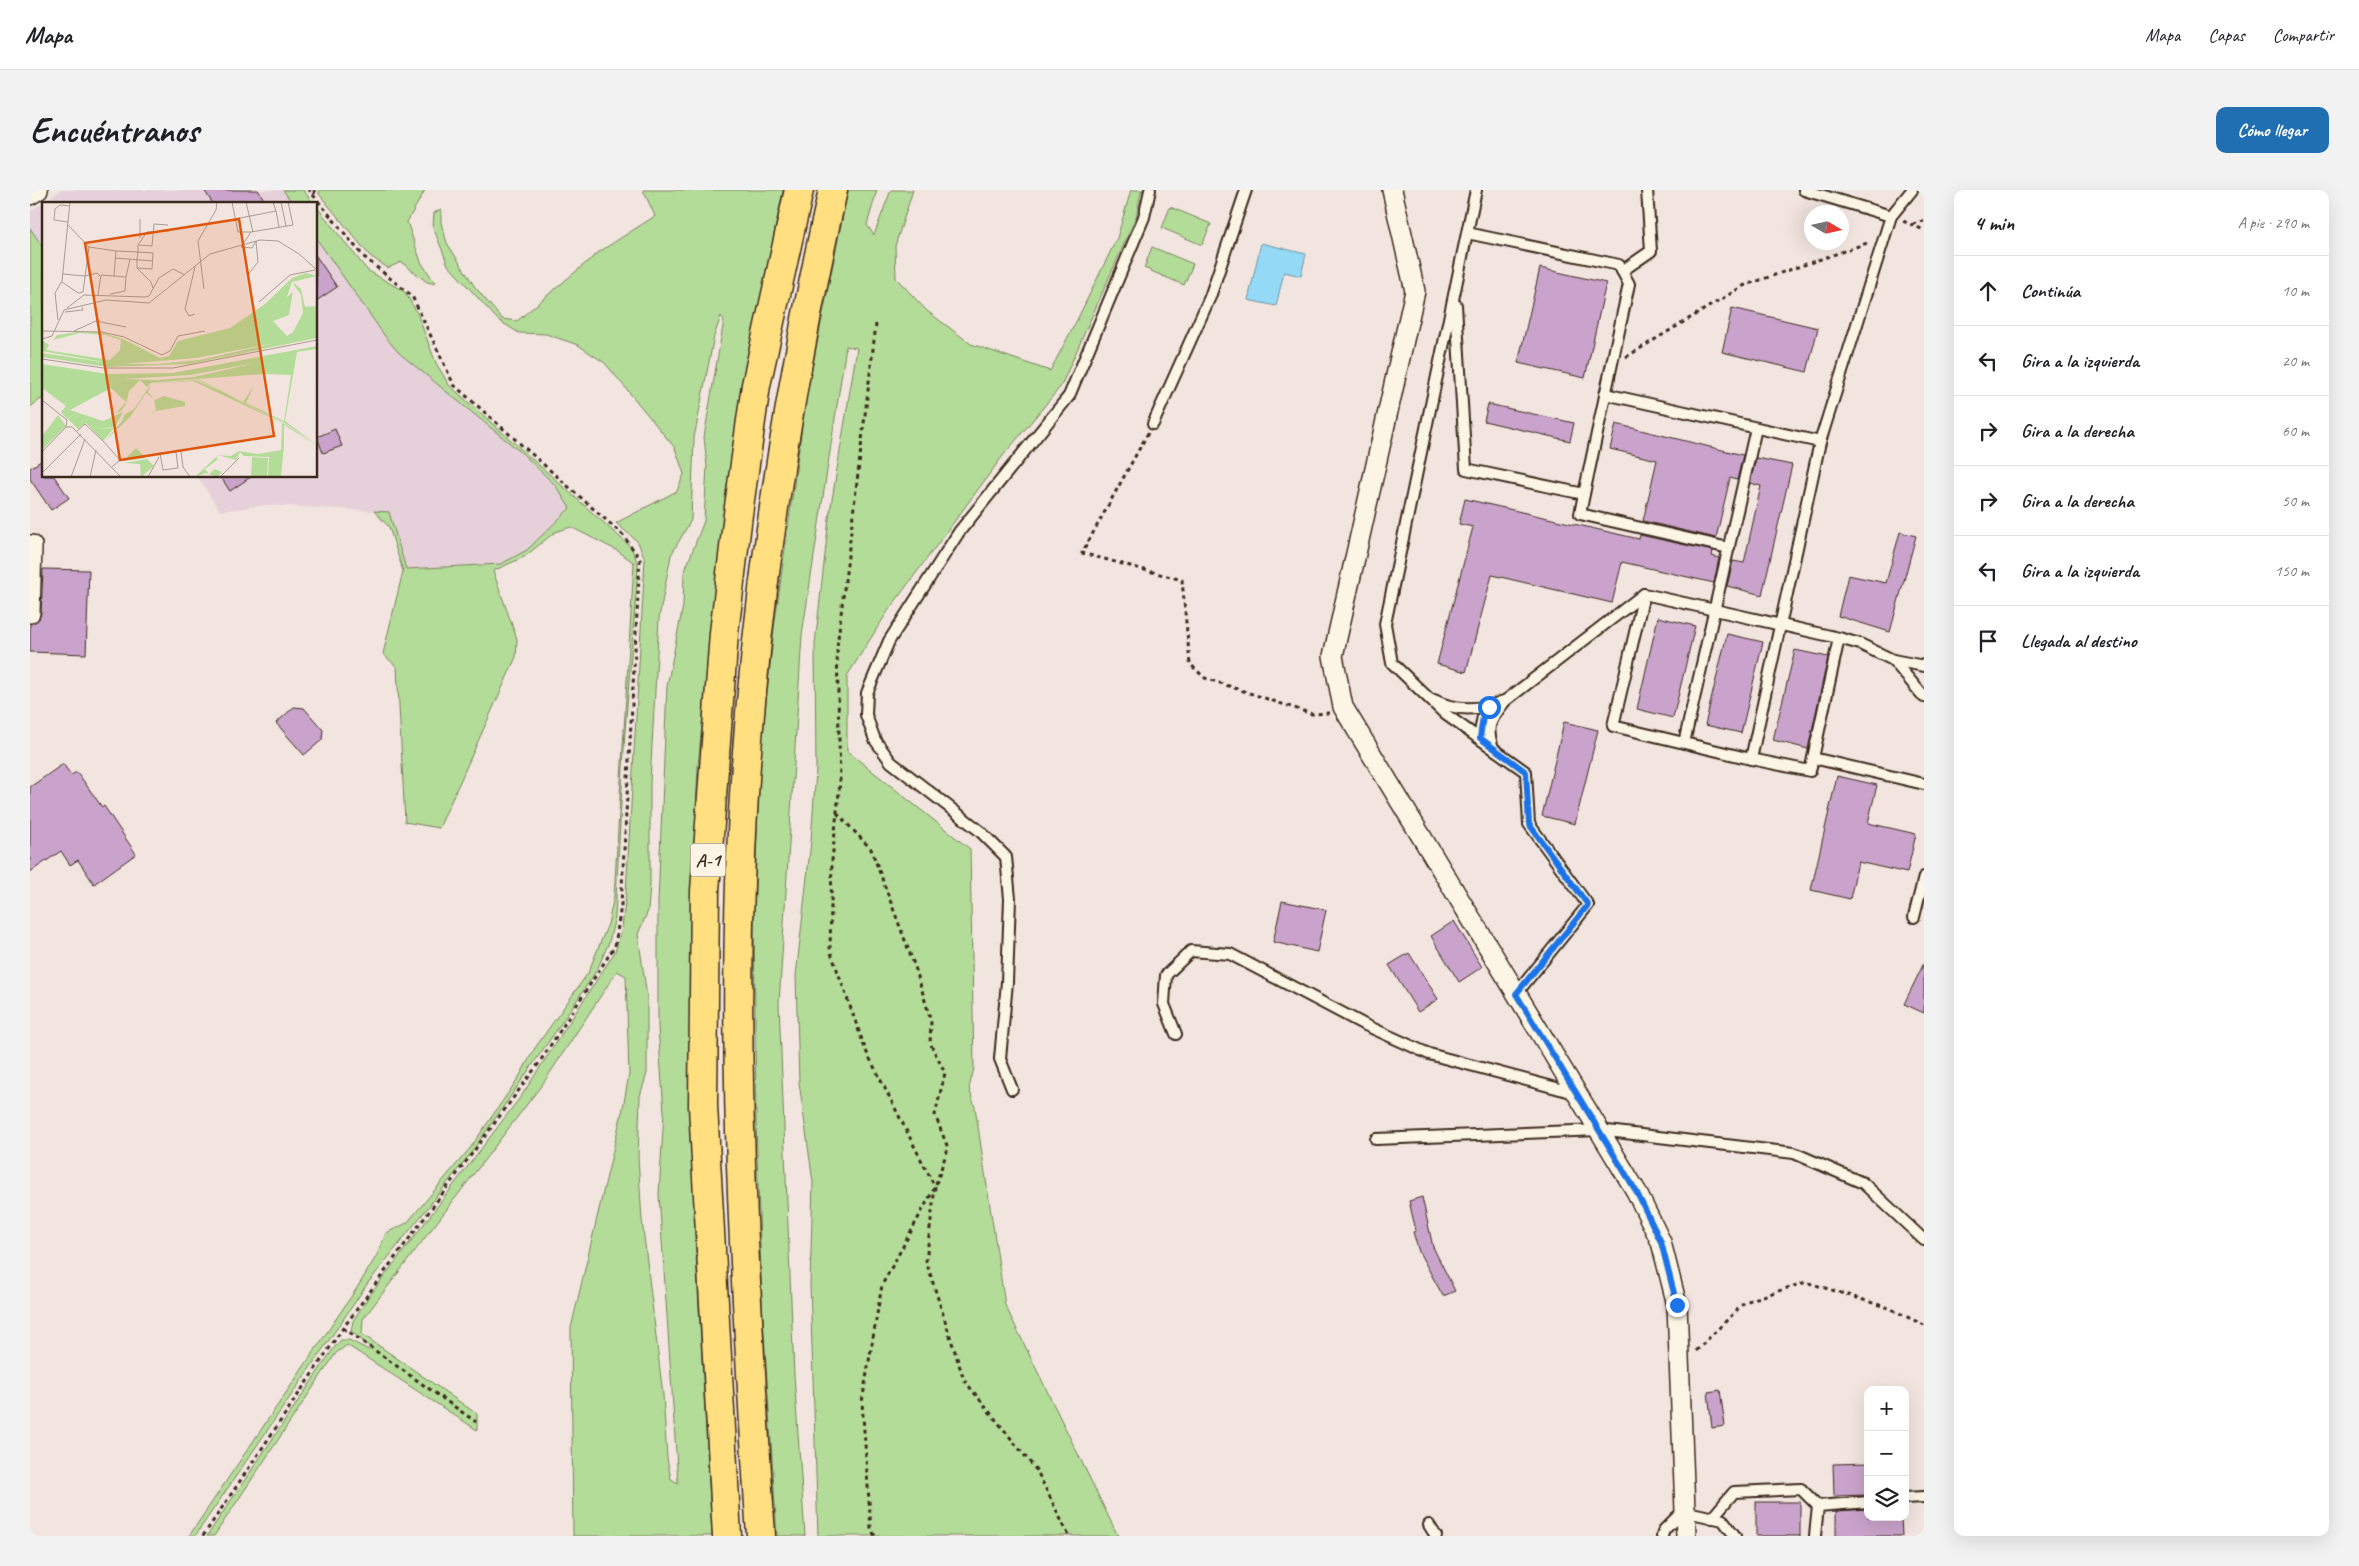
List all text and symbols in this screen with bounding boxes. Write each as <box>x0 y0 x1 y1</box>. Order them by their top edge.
text: Mapa <box>25 20 72 50</box>
text: Mapa <box>2145 24 2180 46</box>
text: Capas <box>2208 24 2245 46</box>
text: Compartir <box>2273 24 2334 46</box>
button: Cómo llegar <box>2216 107 2329 153</box>
text: Encuéntranos <box>30 108 199 153</box>
inset map <box>42 202 318 478</box>
north arrow <box>1804 205 1849 250</box>
text: 4 min <box>1974 210 2014 236</box>
text: A pie · 290 m <box>2238 213 2309 233</box>
icon: ahead <box>1974 277 2002 305</box>
text: Continúa <box>2021 279 2080 303</box>
text: 10 m <box>2282 281 2309 301</box>
icon: left <box>1974 347 2002 375</box>
text: Gira a la izquierda <box>2021 349 2139 373</box>
text: 20 m <box>2282 351 2309 371</box>
icon: right <box>1974 417 2002 445</box>
text: Gira a la derecha <box>2021 419 2134 443</box>
text: 60 m <box>2282 421 2309 441</box>
icon: right <box>1974 487 2002 515</box>
text: Gira a la derecha <box>2021 489 2134 513</box>
text: 50 m <box>2282 491 2309 511</box>
icon: left <box>1974 557 2002 585</box>
text: Gira a la izquierda <box>2021 559 2139 583</box>
text: 150 m <box>2275 561 2309 581</box>
icon: arrive <box>1974 627 2002 655</box>
text: Llegada al destino <box>2021 629 2137 653</box>
route start <box>1478 696 1501 719</box>
road number: A-1 <box>690 844 726 876</box>
route end <box>1666 1294 1689 1317</box>
map controls <box>1864 1386 1909 1521</box>
button: + <box>1864 1386 1909 1431</box>
button: − <box>1864 1431 1909 1476</box>
button: layers <box>1864 1476 1909 1521</box>

